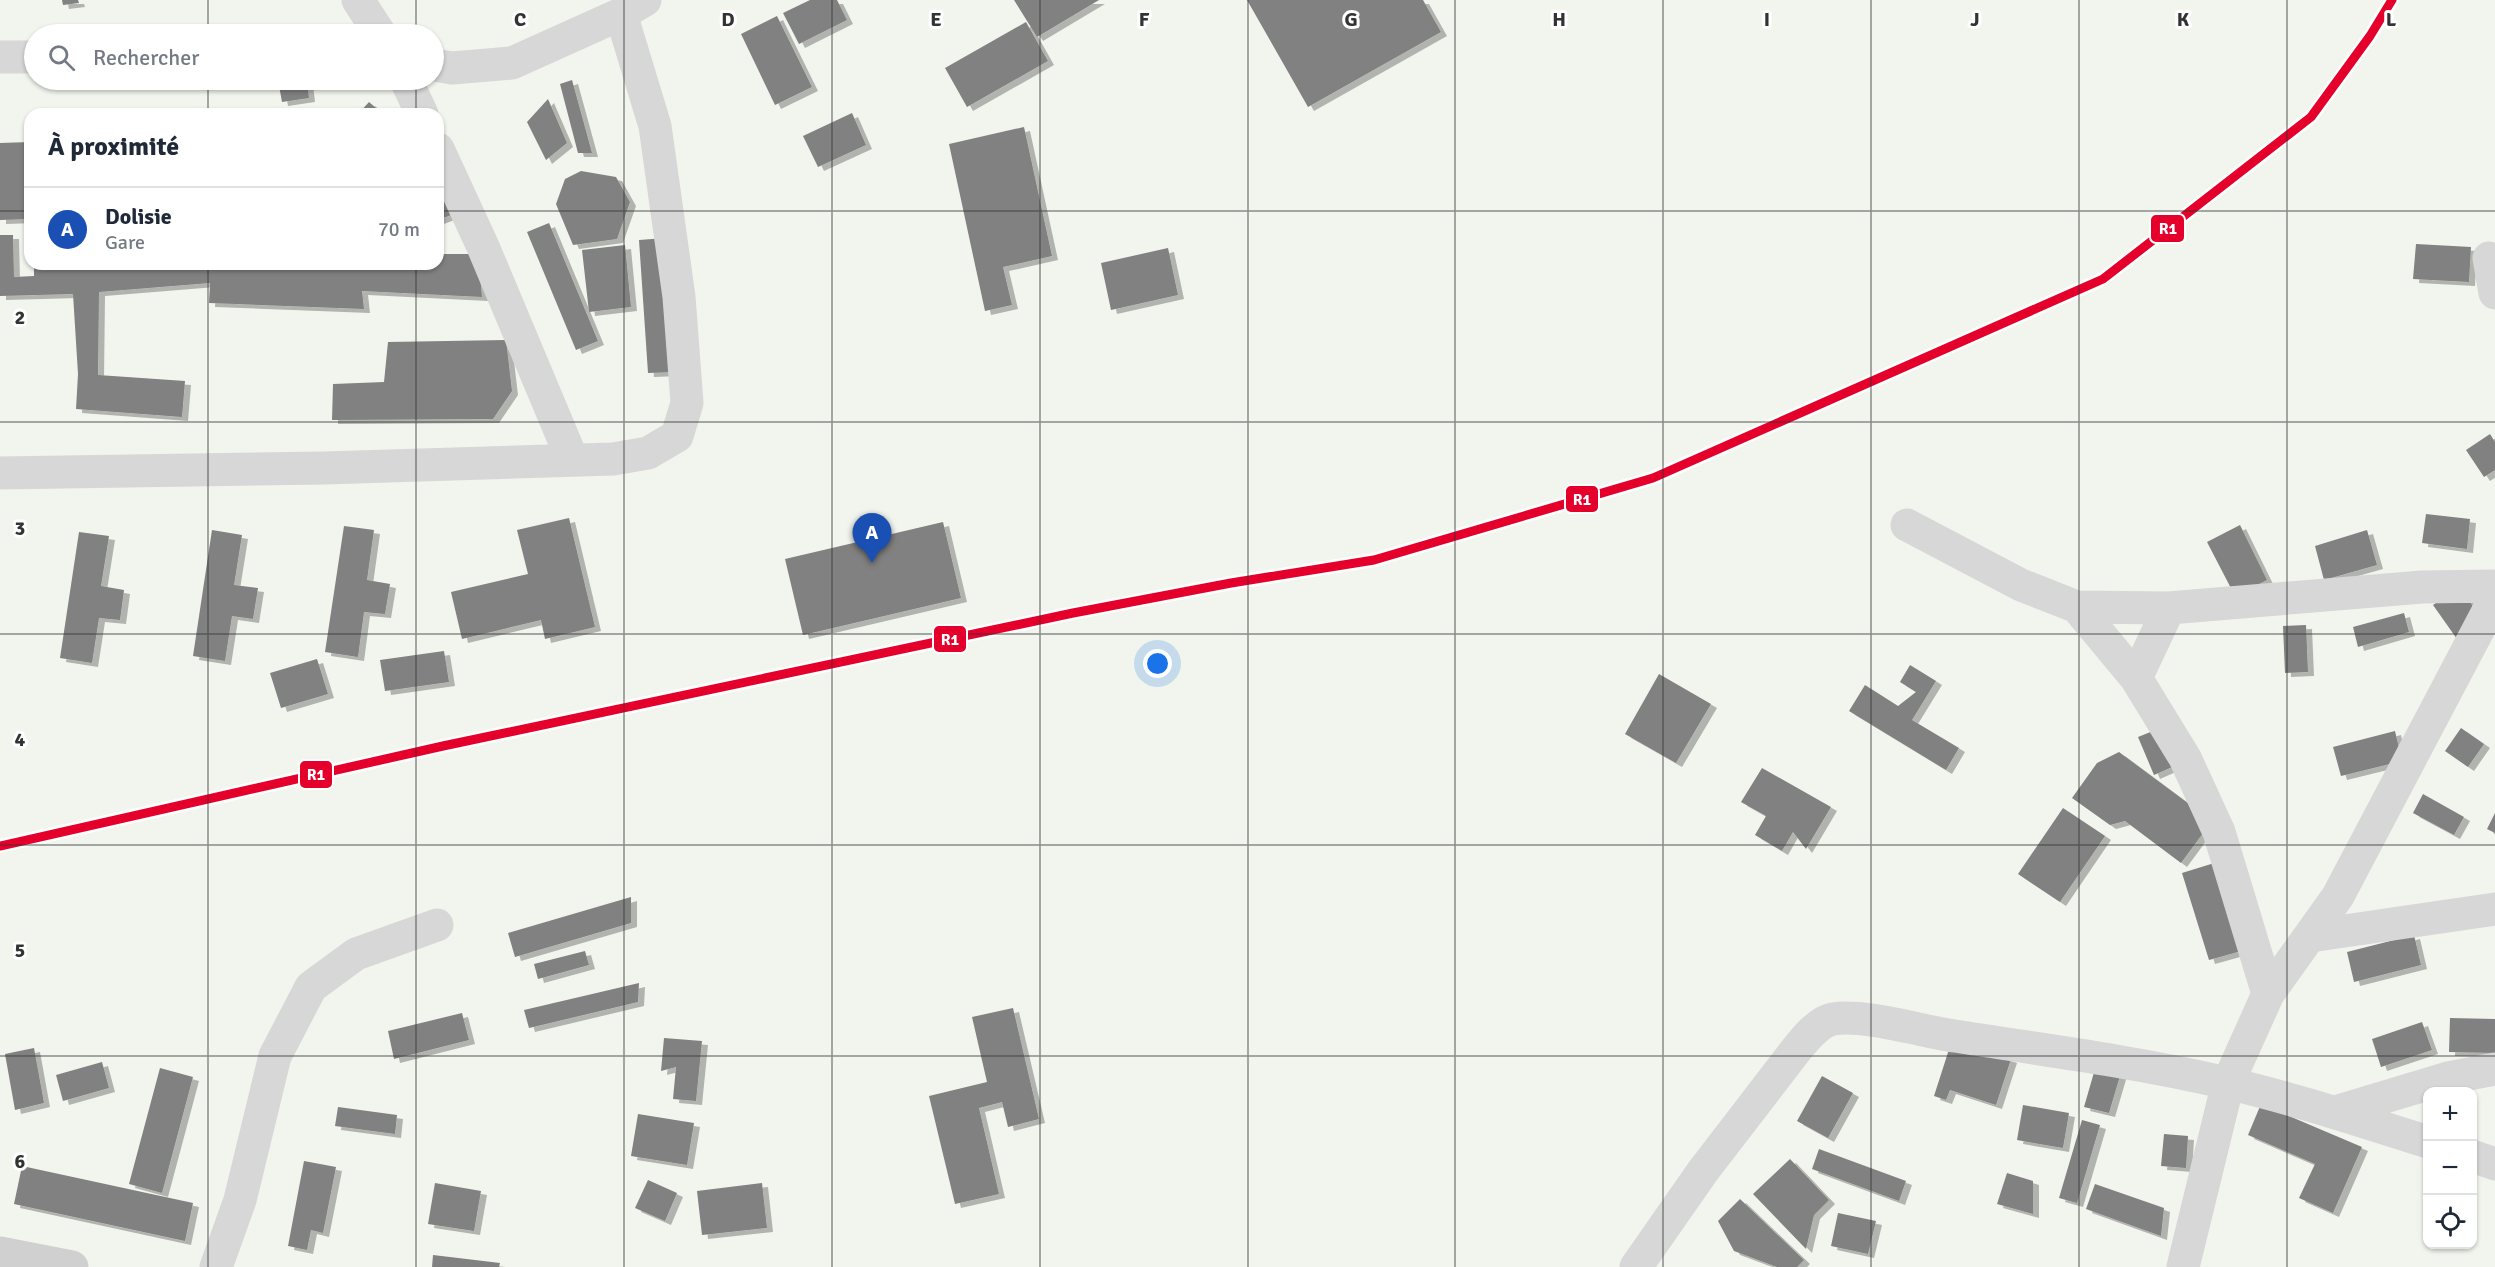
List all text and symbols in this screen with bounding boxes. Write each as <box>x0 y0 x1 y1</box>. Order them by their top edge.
text: C <box>514 7 526 32</box>
text: D <box>721 7 735 32</box>
text: E <box>930 7 942 32</box>
text: F <box>1139 7 1150 32</box>
text: G <box>1344 7 1358 32</box>
text: H <box>1552 7 1566 32</box>
text: I <box>1764 7 1770 32</box>
text: J <box>1970 7 1980 32</box>
text: K <box>2177 7 2190 32</box>
text: L <box>2386 7 2397 32</box>
search box <box>24 24 444 90</box>
icon: search <box>45 41 78 74</box>
text: Rechercher <box>93 44 199 71</box>
text: À proximité <box>48 131 179 163</box>
text: Dolisie <box>105 203 172 230</box>
line badge: R1 <box>2150 214 2185 243</box>
text: A <box>61 217 74 242</box>
text: 70 m <box>378 217 420 242</box>
text: R1 <box>2159 219 2178 239</box>
text: Gare <box>105 230 145 255</box>
text: 2 <box>15 305 25 330</box>
line badge: R1 <box>1565 485 1599 513</box>
text: R1 <box>1573 490 1592 510</box>
pin: A <box>852 514 892 563</box>
text: 3 <box>15 516 25 541</box>
line badge: R1 <box>933 625 967 653</box>
text: R1 <box>941 630 960 650</box>
your location <box>1143 649 1172 678</box>
text: 4 <box>15 727 26 752</box>
line badge: R1 <box>299 760 333 789</box>
text: R1 <box>307 765 326 785</box>
text: 5 <box>15 938 25 963</box>
map controls <box>2423 1087 2477 1249</box>
button: + <box>2423 1087 2477 1141</box>
button: − <box>2423 1141 2477 1195</box>
text: 6 <box>15 1149 26 1174</box>
button: locate <box>2423 1195 2477 1249</box>

